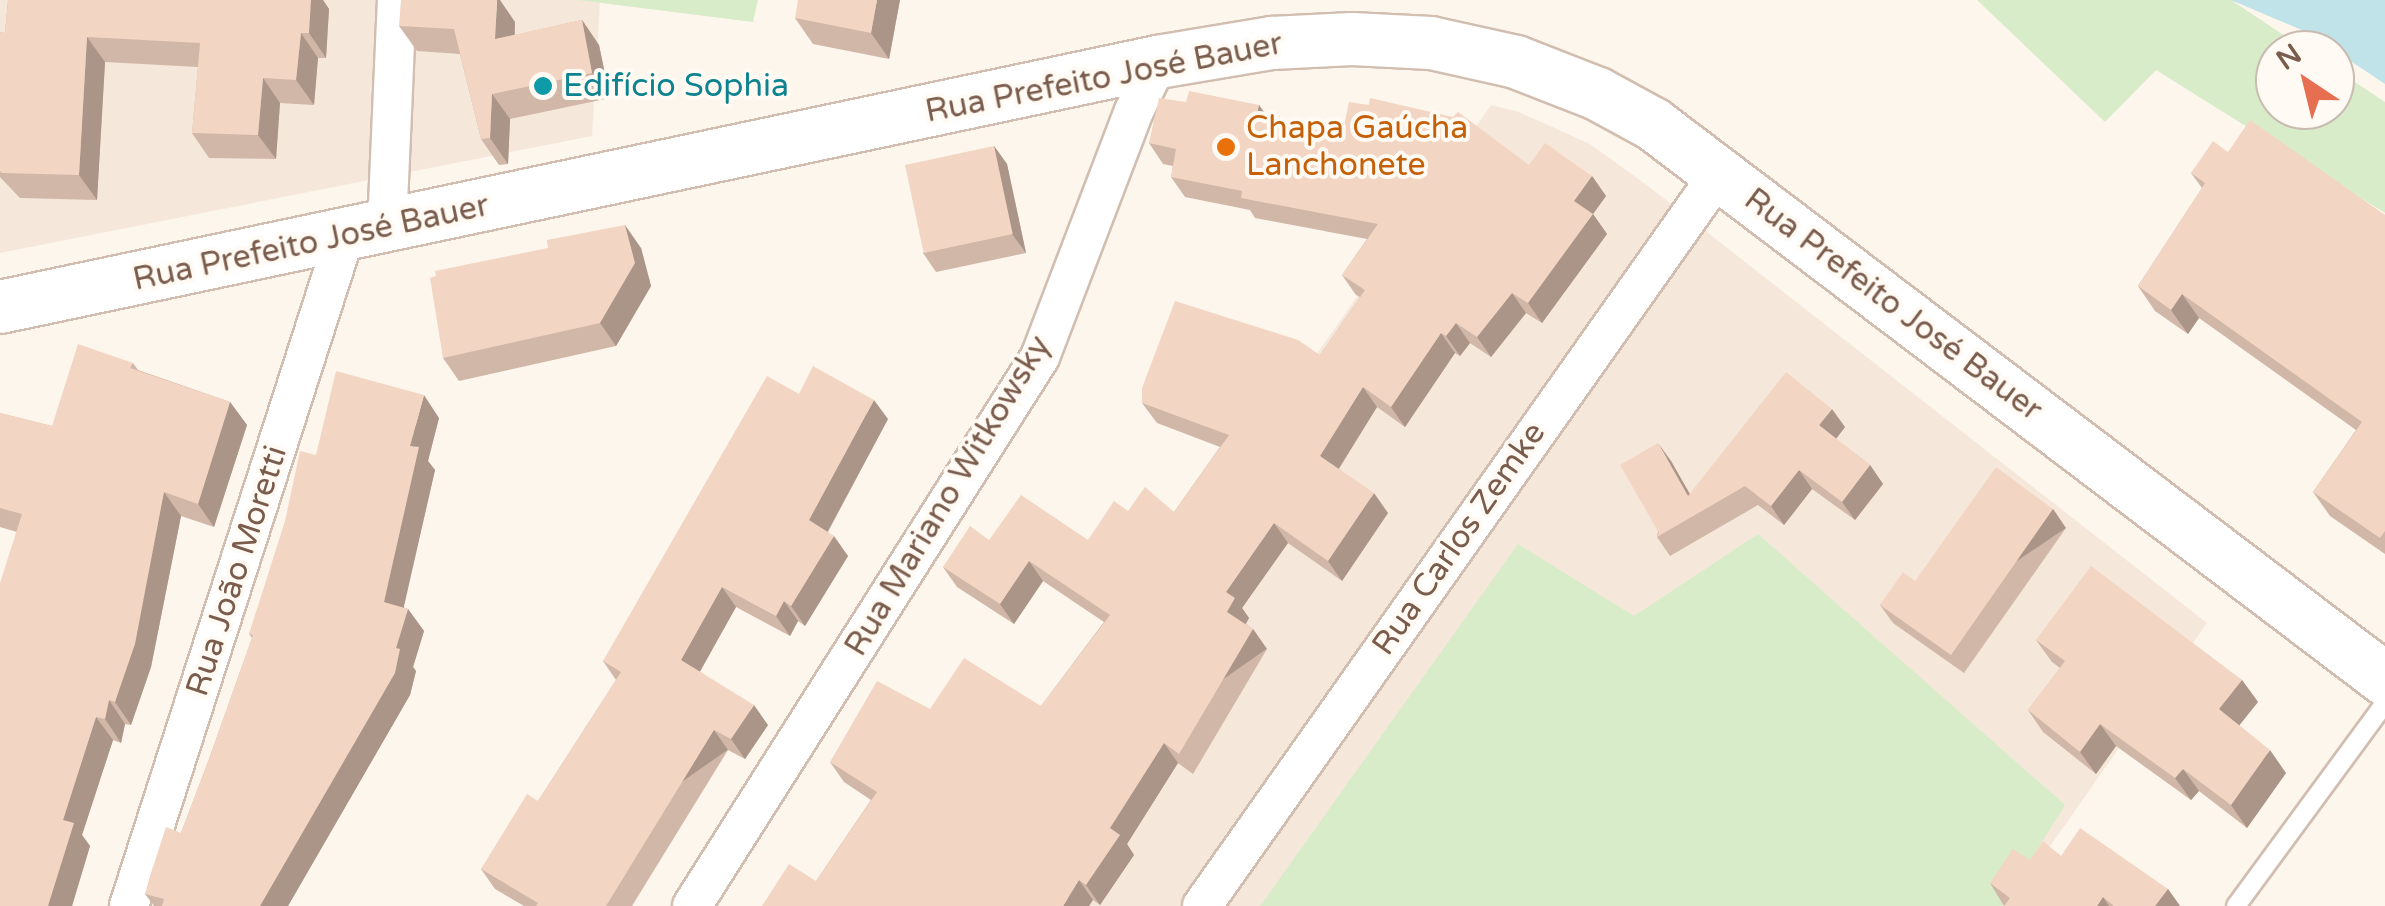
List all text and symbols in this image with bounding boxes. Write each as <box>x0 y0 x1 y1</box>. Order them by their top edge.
street label: Rua Prefeito José Bauer <box>922 25 1286 131</box>
north arrow <box>2255 30 2355 130</box>
text: N <box>2270 37 2308 77</box>
place label: Edifício Sophia <box>563 67 789 105</box>
marker: Edifício Sophia <box>532 75 554 97</box>
place label: Chapa Gaúcha Lanchonete <box>1246 110 1468 185</box>
marker: Chapa Gaúcha Lanchonete <box>1215 136 1237 158</box>
street label: Rua Prefeito José Bauer <box>1737 180 2049 430</box>
street label: Rua Prefeito José Bauer <box>130 186 492 300</box>
street label: Rua Mariano Witkowsky <box>837 329 1059 663</box>
street label: Rua Carlos Zemke <box>1364 415 1554 663</box>
street label: Rua João Moretti <box>178 441 296 701</box>

